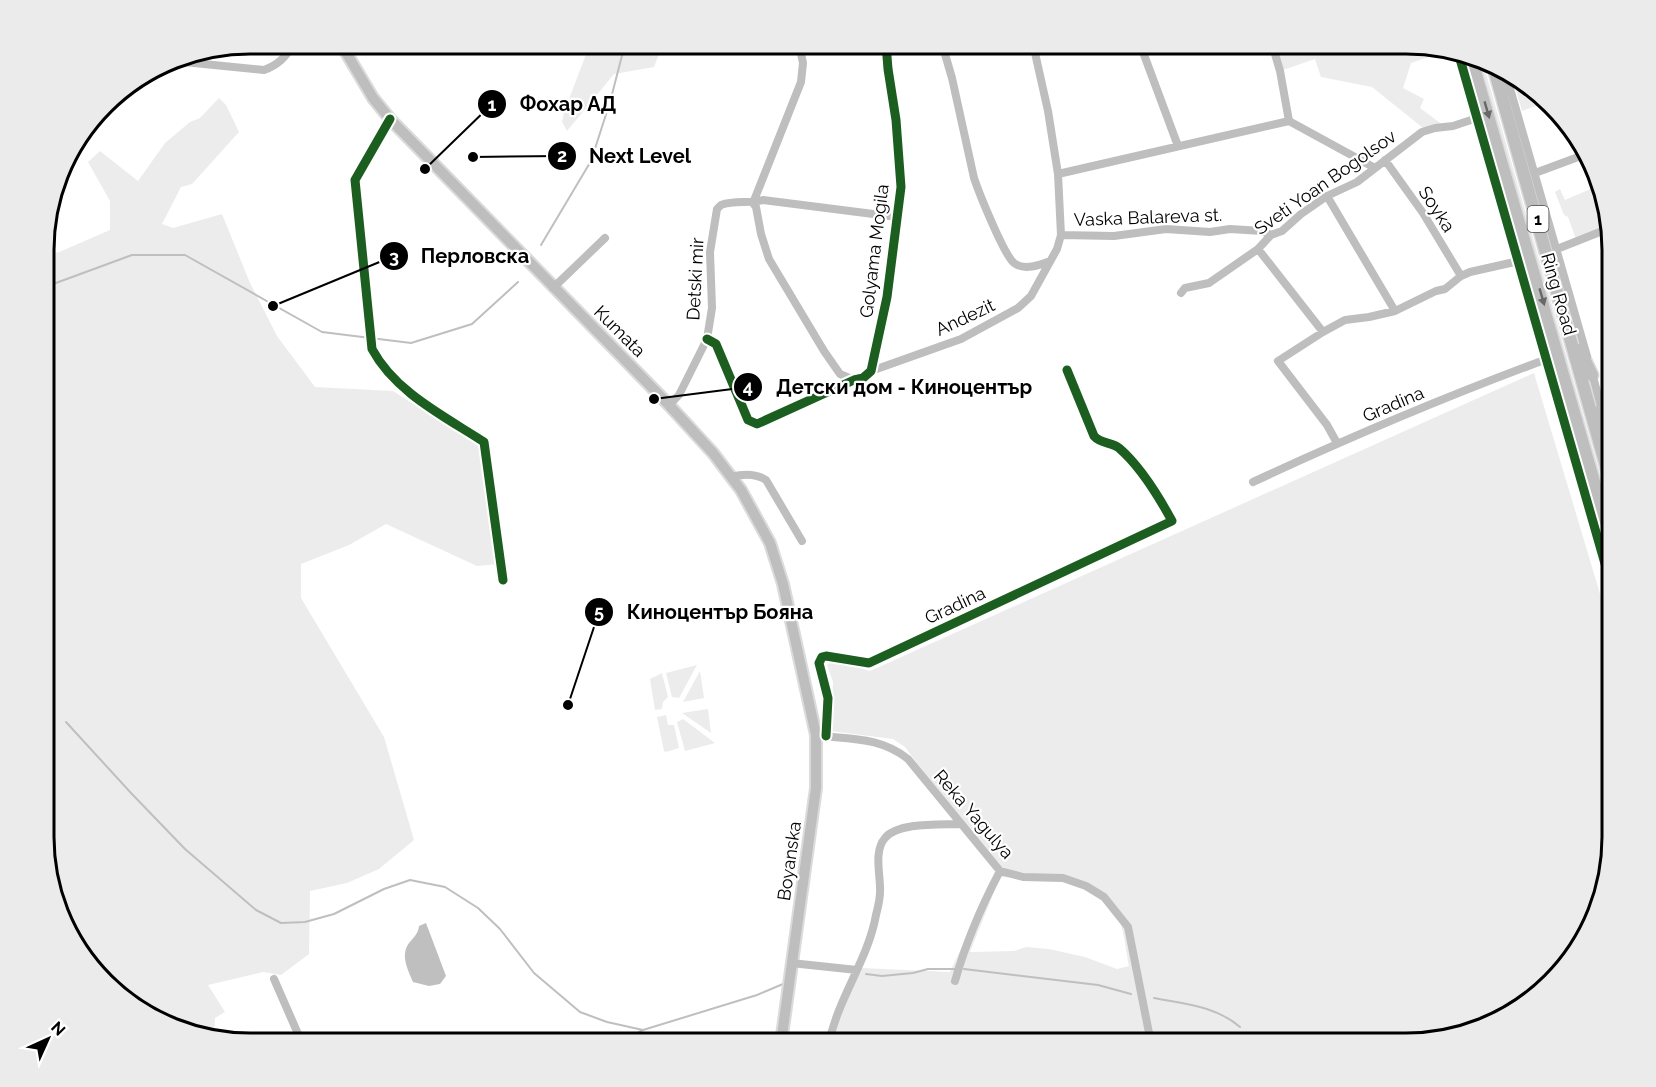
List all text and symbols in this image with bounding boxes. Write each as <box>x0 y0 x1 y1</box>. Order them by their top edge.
callout: Фохар АД <box>477 85 628 123</box>
text: Фохар АД <box>520 92 617 116</box>
text: 1 <box>488 94 497 115</box>
one-way arrow <box>1483 101 1492 119</box>
street label: Sveti Yoan Bogolsov <box>1250 125 1400 239</box>
callout: Next Level <box>547 137 703 175</box>
text: Next Level <box>589 144 692 168</box>
text: 2 <box>557 145 567 166</box>
street label: Soyka <box>1414 182 1460 236</box>
street label: Golyama Mogila <box>855 183 893 319</box>
street label: Vaska Balareva st. <box>1073 204 1223 230</box>
road number: 1 <box>1528 206 1548 232</box>
street label: Detski mir <box>682 236 708 321</box>
callout: Перловска <box>379 237 542 275</box>
text: Перловска <box>421 244 529 268</box>
text: 3 <box>389 246 399 267</box>
street label: Ring Road <box>1537 250 1581 338</box>
one-way arrow <box>1538 288 1547 306</box>
street label: Andezit <box>932 294 998 340</box>
street label: Kumata <box>590 301 650 361</box>
callout: Детски дом - Киноцентър <box>733 368 1044 406</box>
text: Детски дом - Киноцентър <box>776 375 1032 399</box>
text: 4 <box>743 376 753 397</box>
street label: Gradina <box>1359 382 1427 426</box>
street label: Gradina <box>921 582 989 628</box>
callout: Киноцентър Бояна <box>584 593 825 631</box>
text: Киноцентър Бояна <box>627 600 813 624</box>
text: 5 <box>594 601 604 622</box>
street label: Reka Yagulya <box>930 765 1018 863</box>
street label: Boyanska <box>773 820 805 902</box>
north arrow <box>18 1009 78 1069</box>
text: N <box>47 1018 69 1040</box>

